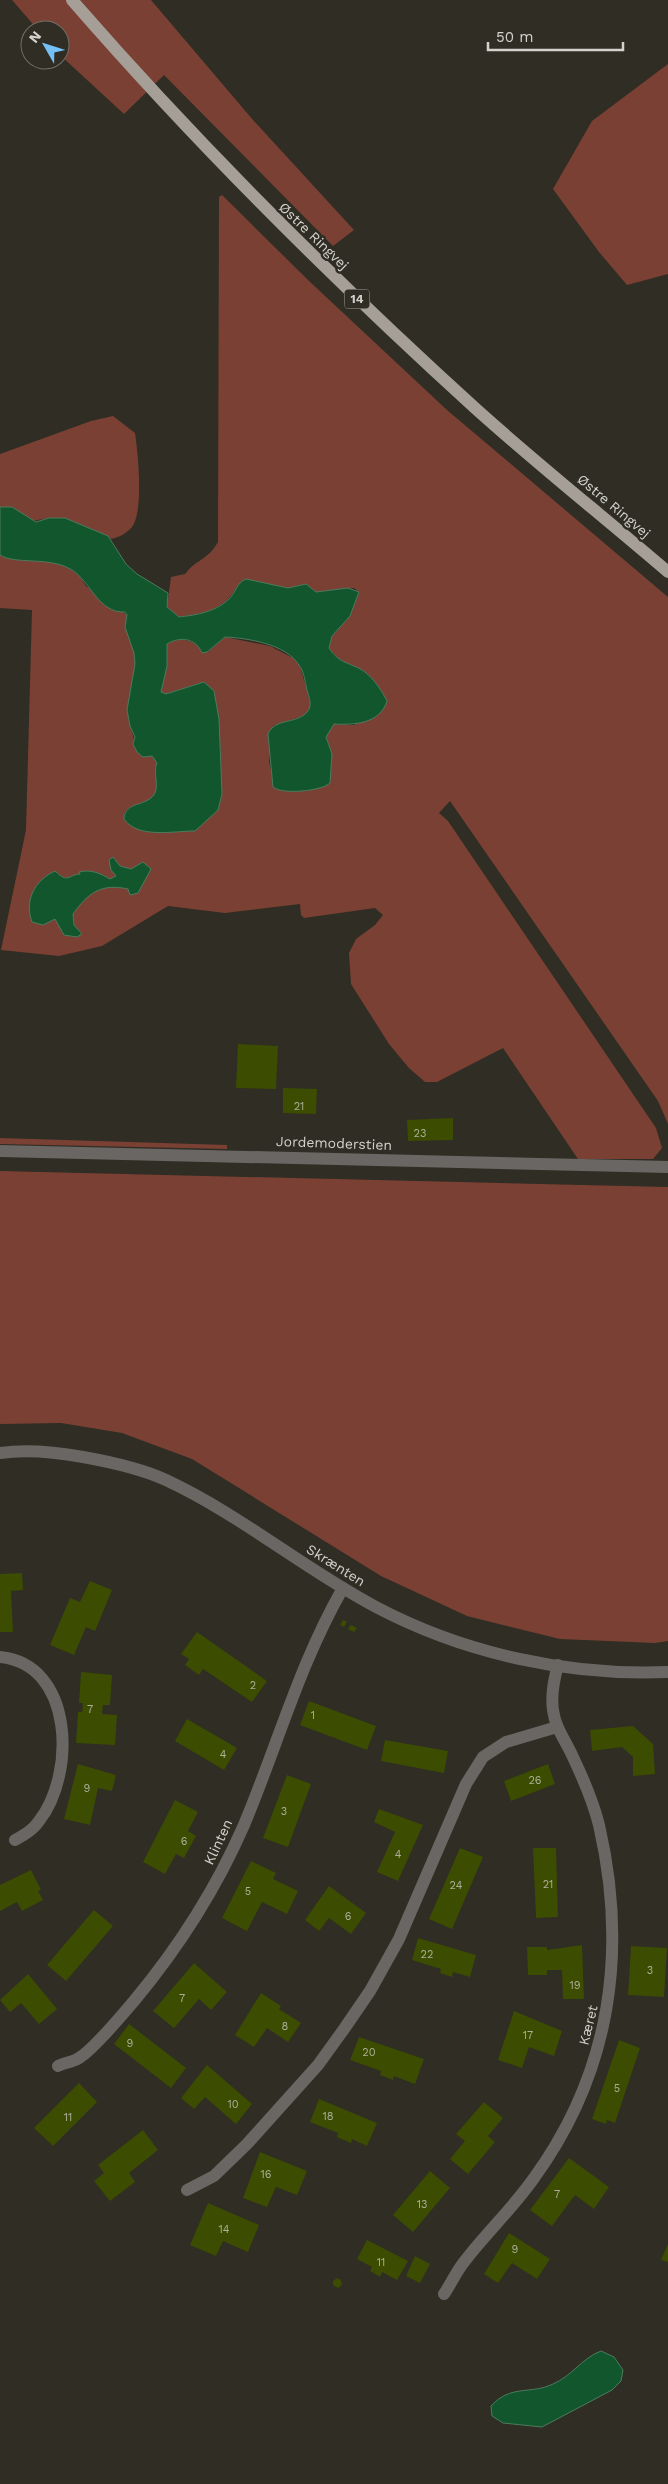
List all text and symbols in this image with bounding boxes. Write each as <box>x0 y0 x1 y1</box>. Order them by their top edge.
north arrow <box>20 20 70 70</box>
scale bar <box>488 20 623 52</box>
text: N <box>25 28 44 46</box>
text: 50 m <box>496 28 533 46</box>
street label: Østre Ringvej <box>276 199 352 273</box>
road number: 14 <box>344 290 370 308</box>
street label: Østre Ringvej <box>574 471 654 541</box>
house number: 21 <box>294 1100 304 1113</box>
house number: 23 <box>414 1127 426 1140</box>
street label: Jordemoderstien <box>276 1133 392 1153</box>
street label: Skrænten <box>304 1541 368 1589</box>
house number: 2 <box>250 1679 256 1692</box>
house number: 7 <box>87 1703 93 1716</box>
house number: 1 <box>311 1709 315 1722</box>
house number: 4 <box>220 1748 227 1761</box>
house number: 26 <box>528 1774 542 1787</box>
house number: 9 <box>84 1782 91 1795</box>
house number: 3 <box>281 1805 287 1818</box>
street label: Klinten <box>201 1817 235 1867</box>
house number: 6 <box>181 1835 188 1848</box>
house number: 4 <box>395 1848 402 1861</box>
house number: 21 <box>543 1878 553 1891</box>
house number: 24 <box>450 1879 463 1892</box>
house number: 5 <box>245 1885 251 1898</box>
house number: 6 <box>345 1910 352 1923</box>
house number: 22 <box>421 1948 433 1961</box>
house number: 3 <box>647 1964 653 1977</box>
house number: 19 <box>569 1979 581 1992</box>
house number: 7 <box>179 1992 185 2005</box>
street label: Kæret <box>575 2003 601 2047</box>
house number: 8 <box>282 2020 289 2033</box>
house number: 17 <box>523 2029 533 2042</box>
house number: 9 <box>127 2037 134 2050</box>
house number: 20 <box>362 2046 376 2059</box>
house number: 5 <box>614 2082 620 2095</box>
house number: 10 <box>227 2098 239 2111</box>
house number: 18 <box>322 2110 334 2123</box>
house number: 11 <box>64 2111 72 2124</box>
house number: 16 <box>261 2168 272 2181</box>
house number: 7 <box>554 2188 560 2201</box>
house number: 13 <box>417 2198 427 2211</box>
house number: 14 <box>218 2223 230 2236</box>
house number: 9 <box>512 2243 519 2256</box>
house number: 11 <box>377 2256 385 2269</box>

